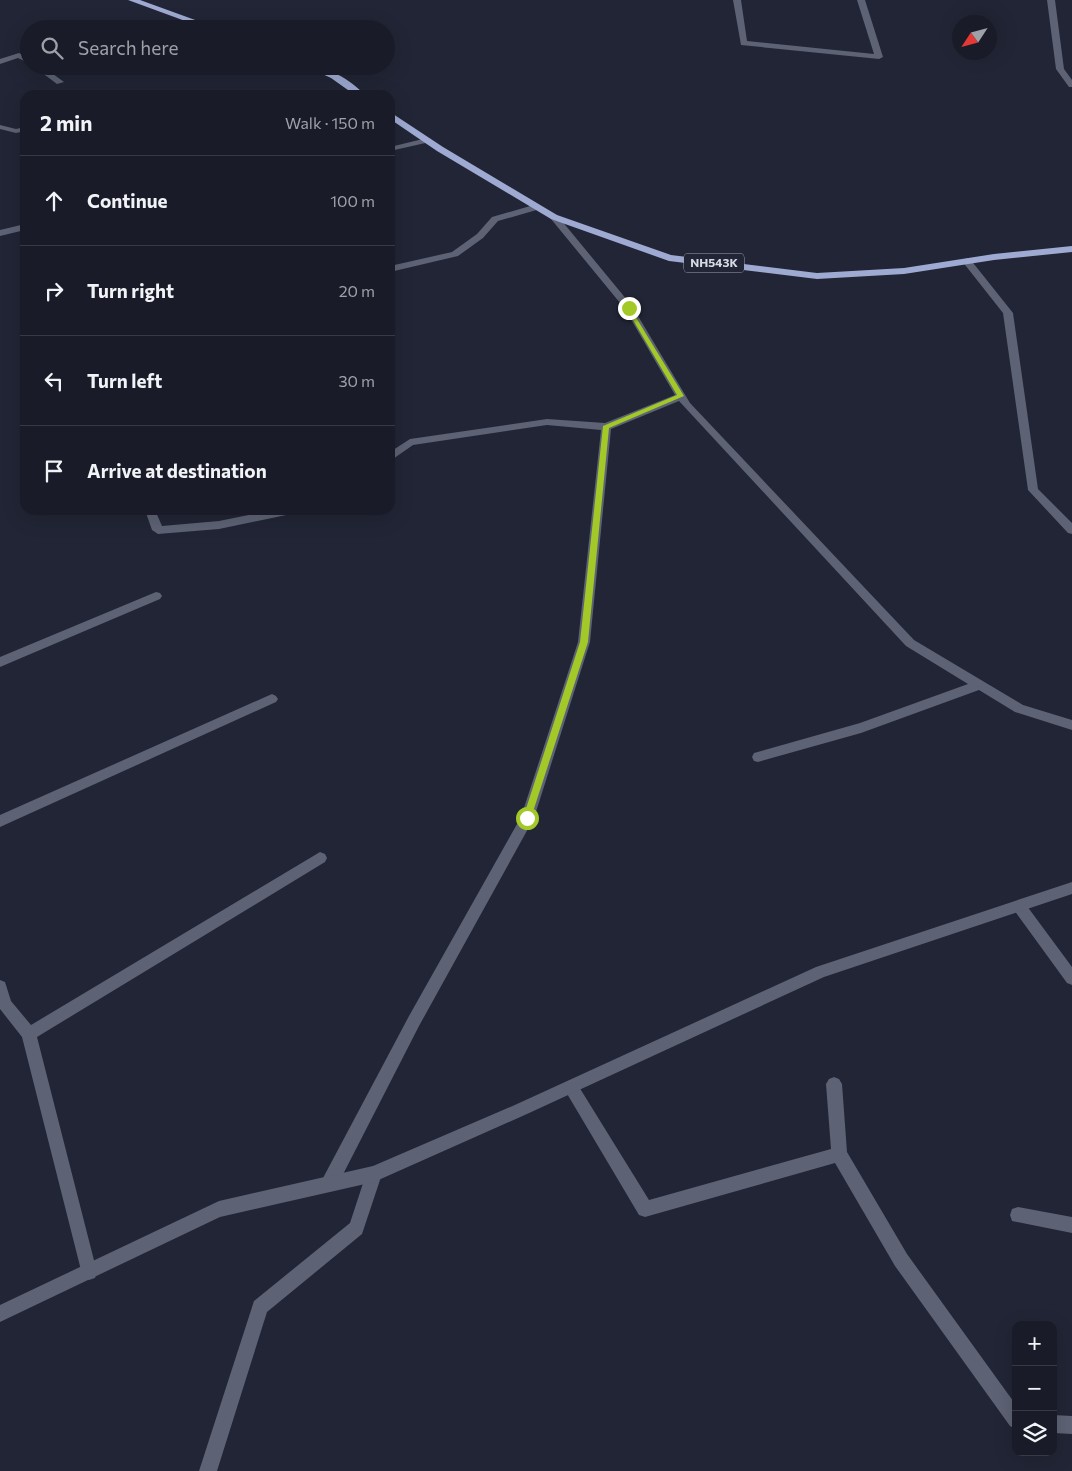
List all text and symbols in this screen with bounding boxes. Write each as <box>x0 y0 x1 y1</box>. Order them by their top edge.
north arrow <box>952 15 997 60</box>
search box <box>20 20 395 75</box>
icon: search <box>38 34 66 62</box>
text: Search here <box>78 36 178 59</box>
text: 2 min <box>40 110 92 135</box>
text: Walk · 150 m <box>285 113 375 132</box>
icon: ahead <box>40 187 68 215</box>
text: Continue <box>87 189 167 212</box>
text: 100 m <box>330 191 375 210</box>
road number: NH543K <box>684 254 744 272</box>
icon: right <box>40 277 68 305</box>
text: Turn right <box>87 279 174 302</box>
text: 20 m <box>339 281 375 300</box>
route end <box>618 297 641 320</box>
icon: left <box>40 367 68 395</box>
text: Turn left <box>87 369 162 392</box>
text: 30 m <box>338 371 375 390</box>
icon: arrive <box>40 457 68 485</box>
text: Arrive at destination <box>87 459 267 482</box>
route start <box>516 807 539 830</box>
map controls <box>1012 1321 1057 1456</box>
button: + <box>1012 1321 1057 1366</box>
button: − <box>1012 1366 1057 1411</box>
button: layers <box>1012 1411 1057 1456</box>

